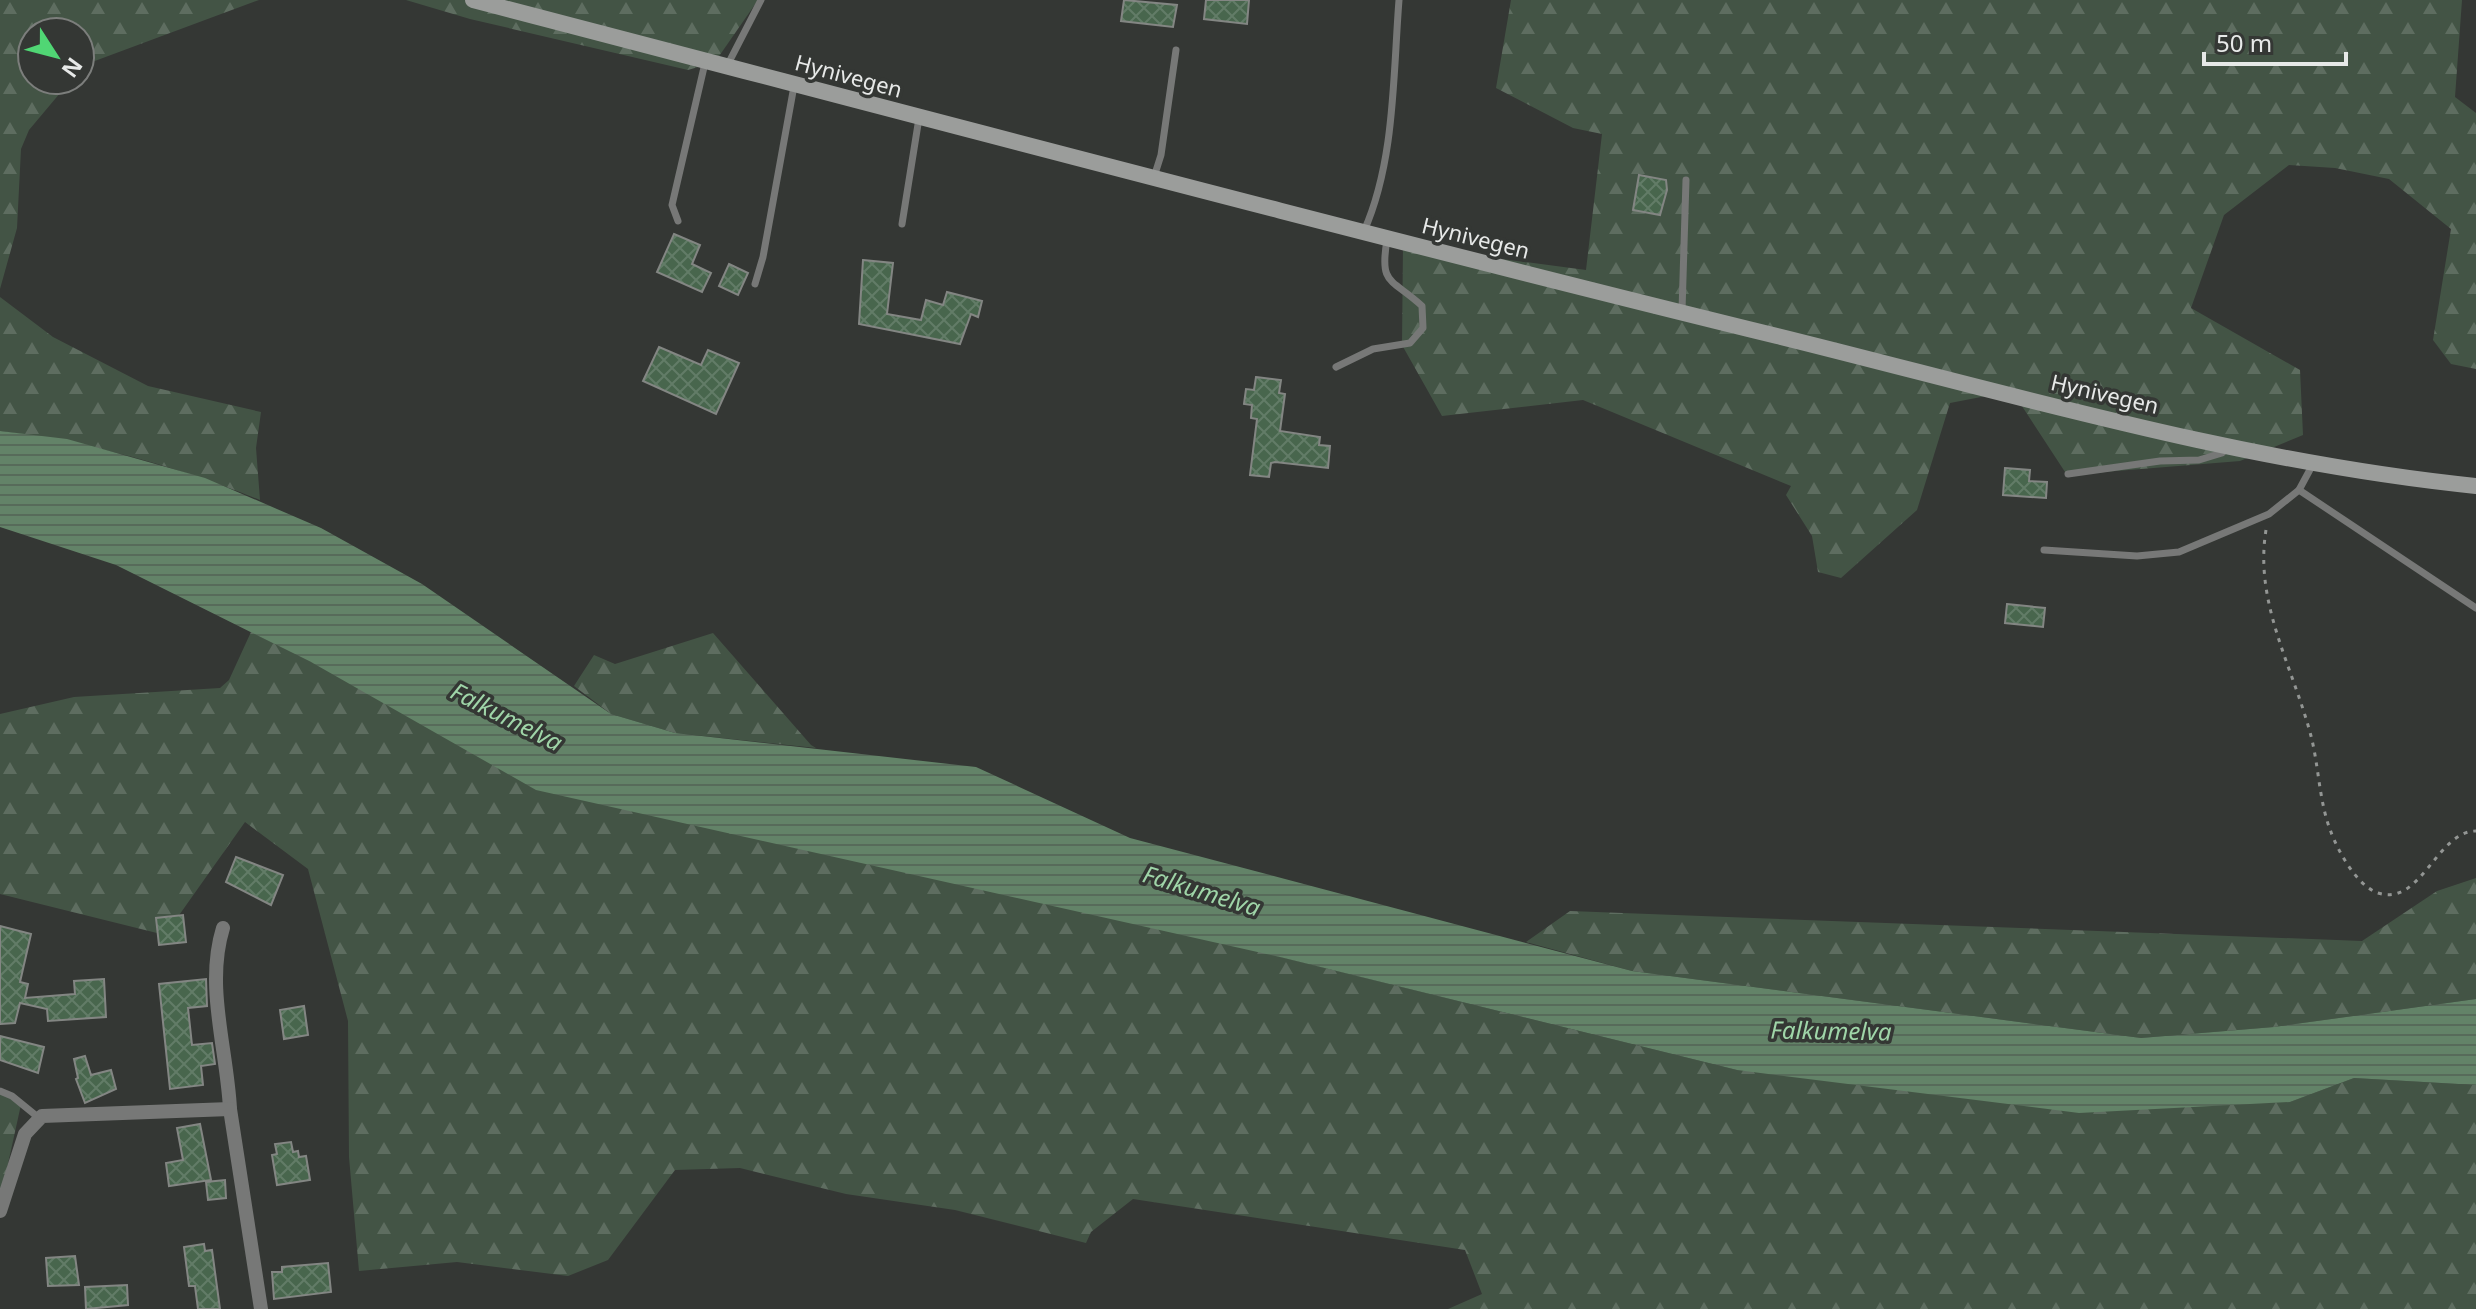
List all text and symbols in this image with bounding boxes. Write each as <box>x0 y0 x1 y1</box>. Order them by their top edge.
north arrow <box>16 16 96 96</box>
scale bar <box>2204 16 2346 66</box>
text: 50 m <box>2216 26 2272 59</box>
street label: Hynivegen <box>792 46 906 104</box>
text: N <box>56 52 90 84</box>
street label: Hynivegen <box>1419 209 1533 265</box>
street label: Hynivegen <box>2048 366 2162 420</box>
water label: Falkumelva <box>446 674 569 758</box>
water label: Falkumelva <box>1139 857 1265 924</box>
water label: Falkumelva <box>1770 1012 1892 1048</box>

